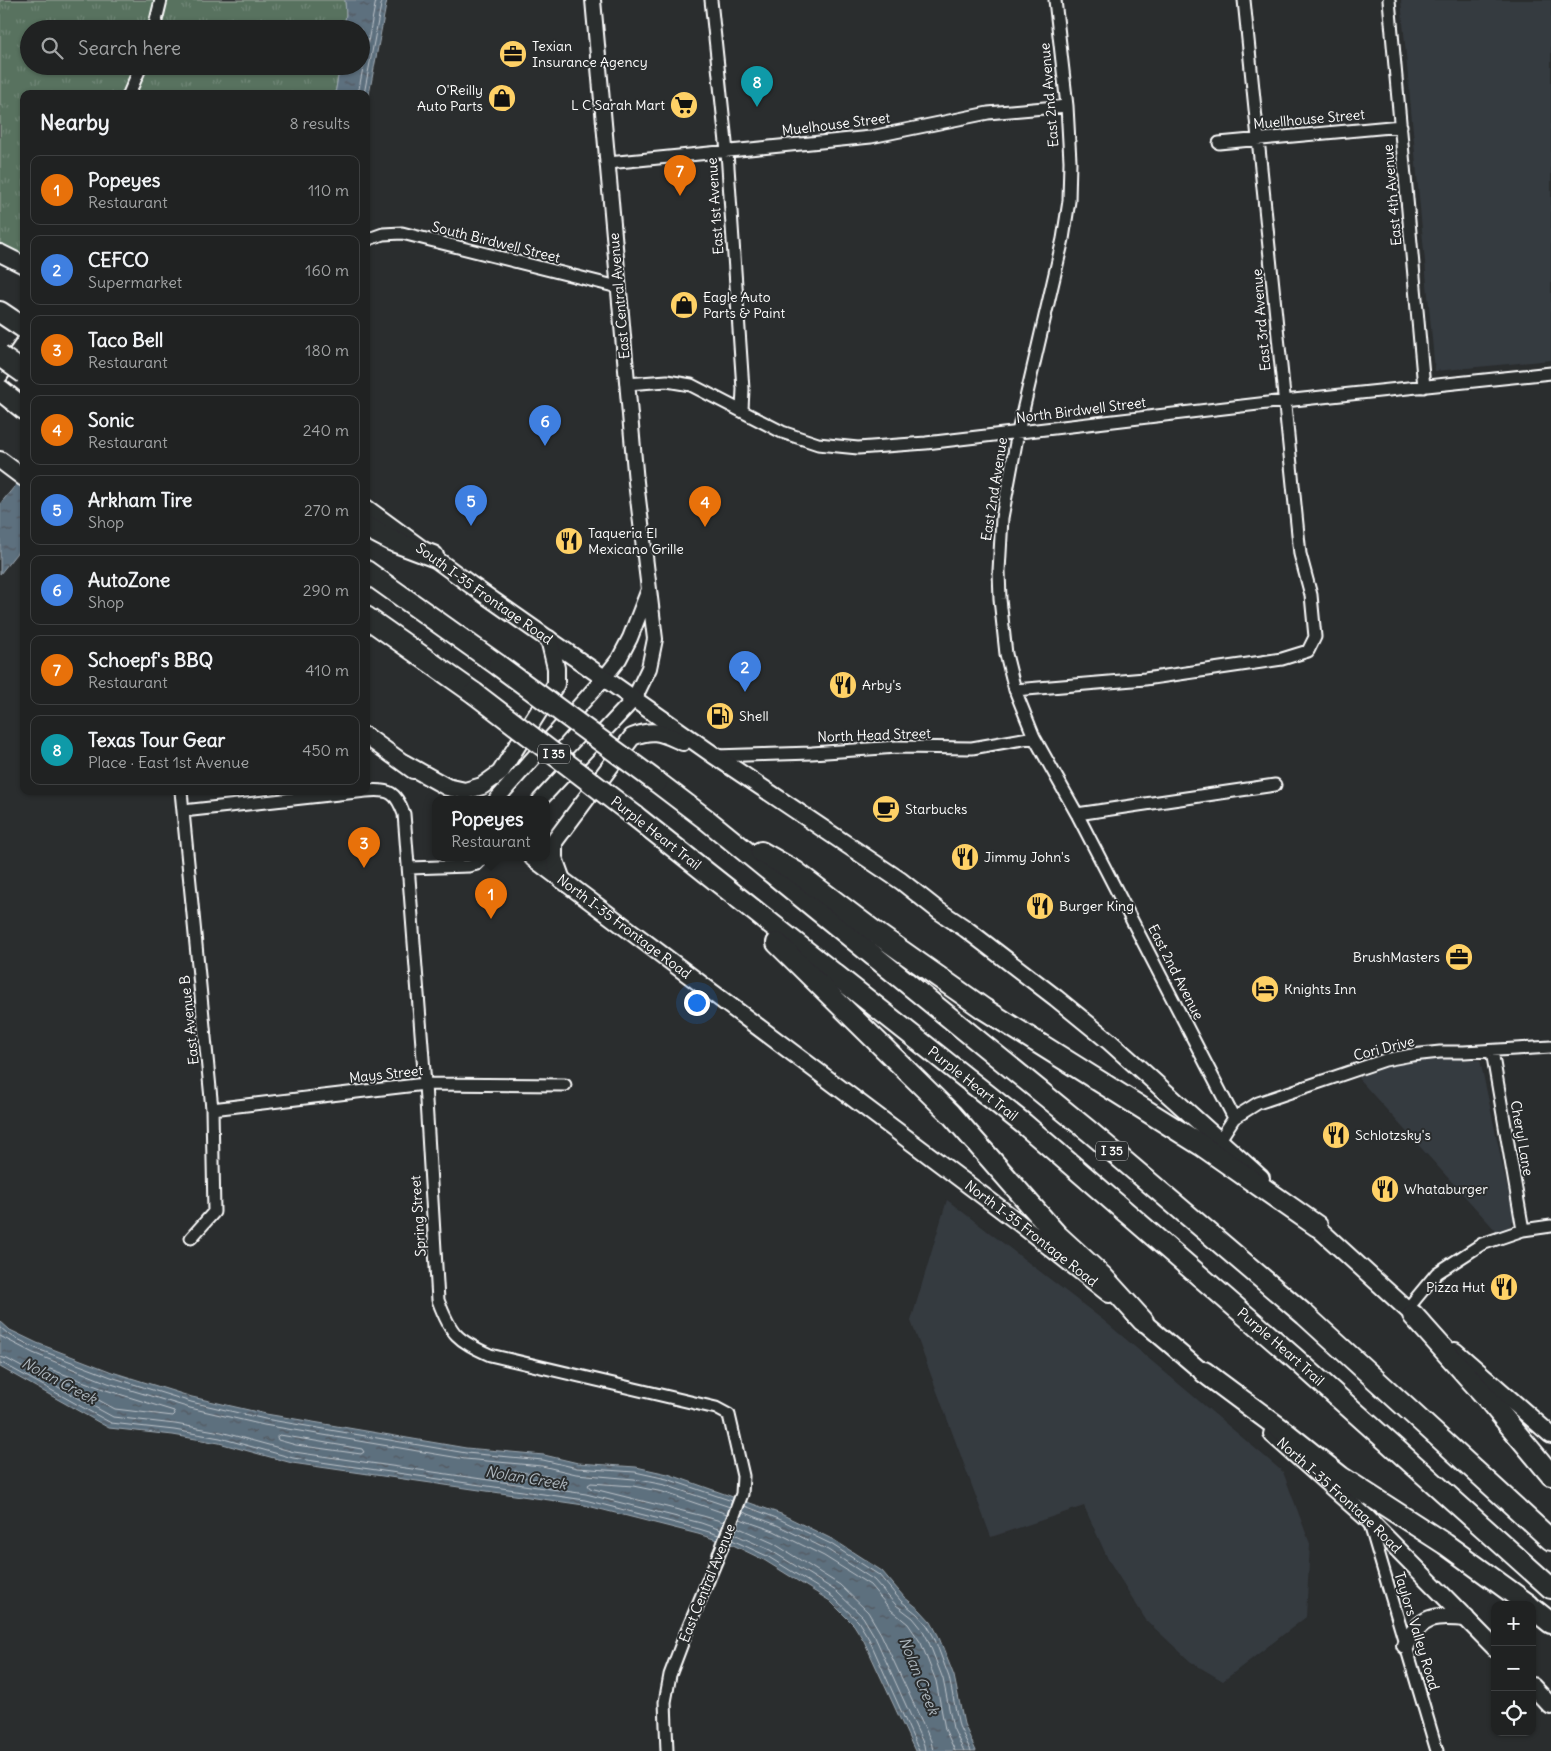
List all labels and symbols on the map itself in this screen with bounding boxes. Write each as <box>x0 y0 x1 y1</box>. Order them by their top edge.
place label: Texian Insurance Agency <box>532 37 648 71</box>
office icon: Texian Insurance Agency <box>498 39 528 69</box>
street label: East 2nd Avenue <box>1035 42 1063 148</box>
pin: 8 <box>741 66 773 107</box>
place label: O'Reilly Auto Parts <box>417 81 483 115</box>
shop icon: O'Reilly Auto Parts <box>487 83 517 113</box>
supermarket icon: L C Sarah Mart <box>669 90 699 120</box>
place label: L C Sarah Mart <box>571 96 665 114</box>
street label: Muellhouse Street <box>1252 105 1366 133</box>
street label: Muelhouse Street <box>781 108 891 140</box>
street label: East 4th Avenue <box>1379 144 1405 246</box>
pin: 7 <box>664 155 696 196</box>
street label: East 1st Avenue <box>703 157 727 255</box>
street label: South Birdwell Street <box>430 217 562 267</box>
street label: East Central Avenue <box>605 232 633 360</box>
street label: East 3rd Avenue <box>1248 268 1274 372</box>
place label: Eagle Auto Parts & Paint <box>703 288 785 322</box>
shop icon: Eagle Auto Parts & Paint <box>669 290 699 320</box>
street label: North Birdwell Street <box>1015 393 1147 427</box>
pin: 6 <box>529 405 561 446</box>
street label: East 2nd Avenue <box>977 436 1011 542</box>
pin: 5 <box>455 485 487 526</box>
pin: 4 <box>689 486 721 527</box>
place label: Taqueria El Mexicano Grille <box>588 524 684 558</box>
restaurant icon: Taqueria El Mexicano Grille <box>554 526 584 556</box>
street label: South I-35 Frontage Road <box>412 539 556 648</box>
pin: 2 <box>729 651 761 692</box>
restaurant icon: Arby's <box>828 670 858 700</box>
place label: Arby's <box>862 676 901 694</box>
fuel station icon: Shell <box>705 701 735 731</box>
place label: Shell <box>739 707 769 725</box>
street label: North Head Street <box>817 724 931 746</box>
road number: I 35 <box>538 744 570 764</box>
street label: Purple Heart Trail <box>607 792 705 874</box>
cafe icon: Starbucks <box>871 794 901 824</box>
place label: Starbucks <box>905 800 967 818</box>
pin: 3 <box>348 827 380 868</box>
restaurant icon: Jimmy John's <box>950 842 980 872</box>
place label: Jimmy John's <box>984 848 1070 866</box>
street label: North I-35 Frontage Road <box>554 870 695 983</box>
pin: 1 <box>475 878 507 919</box>
restaurant icon: Burger King <box>1025 891 1055 921</box>
place label: Burger King <box>1059 897 1134 915</box>
street label: East 2nd Avenue <box>1144 921 1208 1023</box>
office icon: BrushMasters <box>1444 942 1474 972</box>
place label: BrushMasters <box>1353 948 1440 966</box>
street label: East Avenue B <box>175 974 203 1066</box>
hotel icon: Knights Inn <box>1250 974 1280 1004</box>
place label: Knights Inn <box>1284 980 1356 998</box>
your location <box>684 990 710 1016</box>
street label: Cori Drive <box>1352 1032 1416 1064</box>
street label: Purple Heart Trail <box>924 1042 1022 1125</box>
street label: Mays Street <box>348 1061 424 1087</box>
street label: Cheryl Lane <box>1507 1099 1537 1177</box>
restaurant icon: Schlotzsky's <box>1321 1120 1351 1150</box>
place label: Schlotzsky's <box>1355 1126 1431 1144</box>
road number: I 35 <box>1096 1142 1128 1160</box>
restaurant icon: Whataburger <box>1370 1174 1400 1204</box>
street label: Spring Street <box>406 1175 430 1257</box>
street label: North I-35 Frontage Road <box>961 1176 1101 1291</box>
place label: Whataburger <box>1404 1180 1488 1198</box>
restaurant icon: Pizza Hut <box>1489 1272 1519 1302</box>
place label: Pizza Hut <box>1426 1278 1485 1296</box>
street label: Purple Heart Trail <box>1234 1304 1328 1390</box>
water label: Nolan Creek <box>19 1353 101 1409</box>
street label: North I-35 Frontage Road <box>1273 1434 1406 1557</box>
water label: Nolan Creek <box>484 1462 569 1494</box>
street label: East Central Avenue <box>675 1521 739 1645</box>
street label: Taylors Valley Road <box>1390 1570 1444 1692</box>
water label: Nolan Creek <box>895 1634 944 1719</box>

